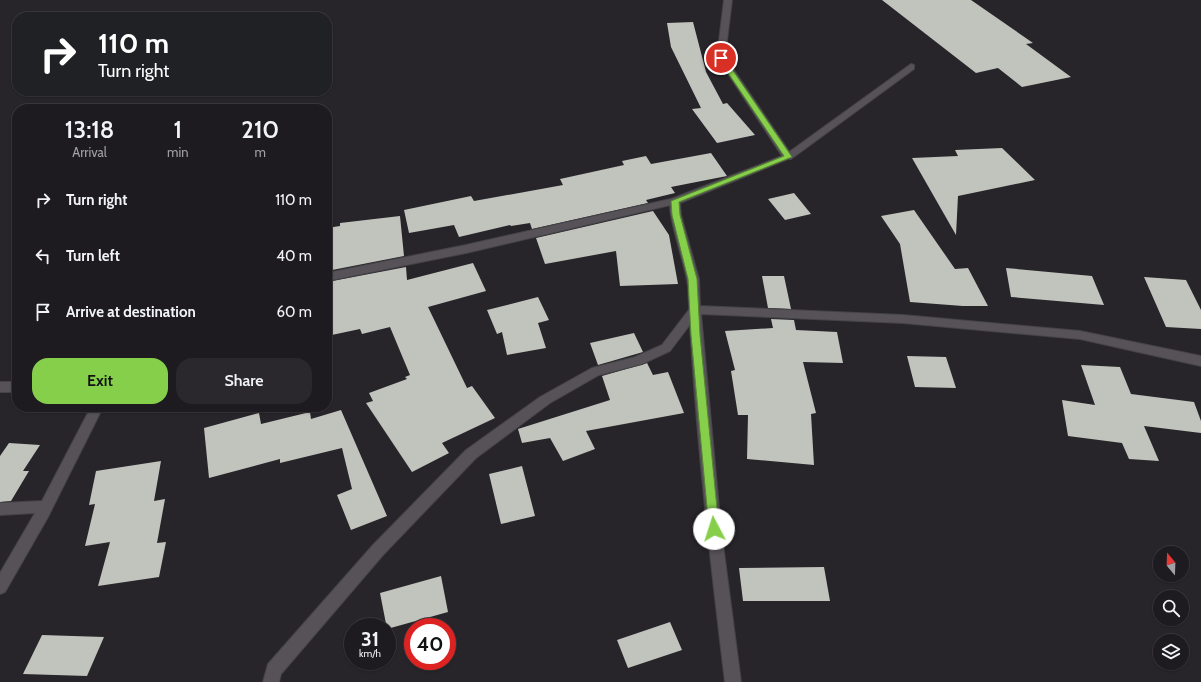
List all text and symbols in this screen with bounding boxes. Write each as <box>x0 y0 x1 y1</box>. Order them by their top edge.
text: 110 m <box>98 26 169 60</box>
icon: right <box>32 28 84 80</box>
pin <box>704 41 738 75</box>
icon: arrive <box>710 47 732 69</box>
text: Turn right <box>98 60 169 82</box>
text: 13:18 <box>65 115 114 144</box>
text: 1 <box>174 115 182 144</box>
text: 210 <box>241 115 279 144</box>
text: Arrival <box>72 144 107 160</box>
text: min <box>167 144 189 160</box>
text: m <box>255 144 266 160</box>
icon: right <box>32 189 54 211</box>
text: Turn right <box>66 191 127 209</box>
text: 110 m <box>275 191 312 209</box>
icon: left <box>32 245 54 267</box>
text: Turn left <box>66 247 120 265</box>
text: 40 m <box>276 247 312 265</box>
icon: arrive <box>32 301 54 323</box>
text: Arrive at destination <box>66 303 196 321</box>
text: 60 m <box>276 303 312 321</box>
button: Exit <box>32 358 168 404</box>
button: Share <box>176 358 312 404</box>
position arrow <box>693 508 735 550</box>
north arrow <box>1153 546 1189 582</box>
map controls <box>1153 546 1189 670</box>
button: search <box>1153 590 1189 626</box>
speed limit sign: 40 <box>404 618 456 670</box>
text: 31 <box>361 627 379 651</box>
button: layers <box>1153 634 1189 670</box>
text: km/h <box>359 647 381 660</box>

